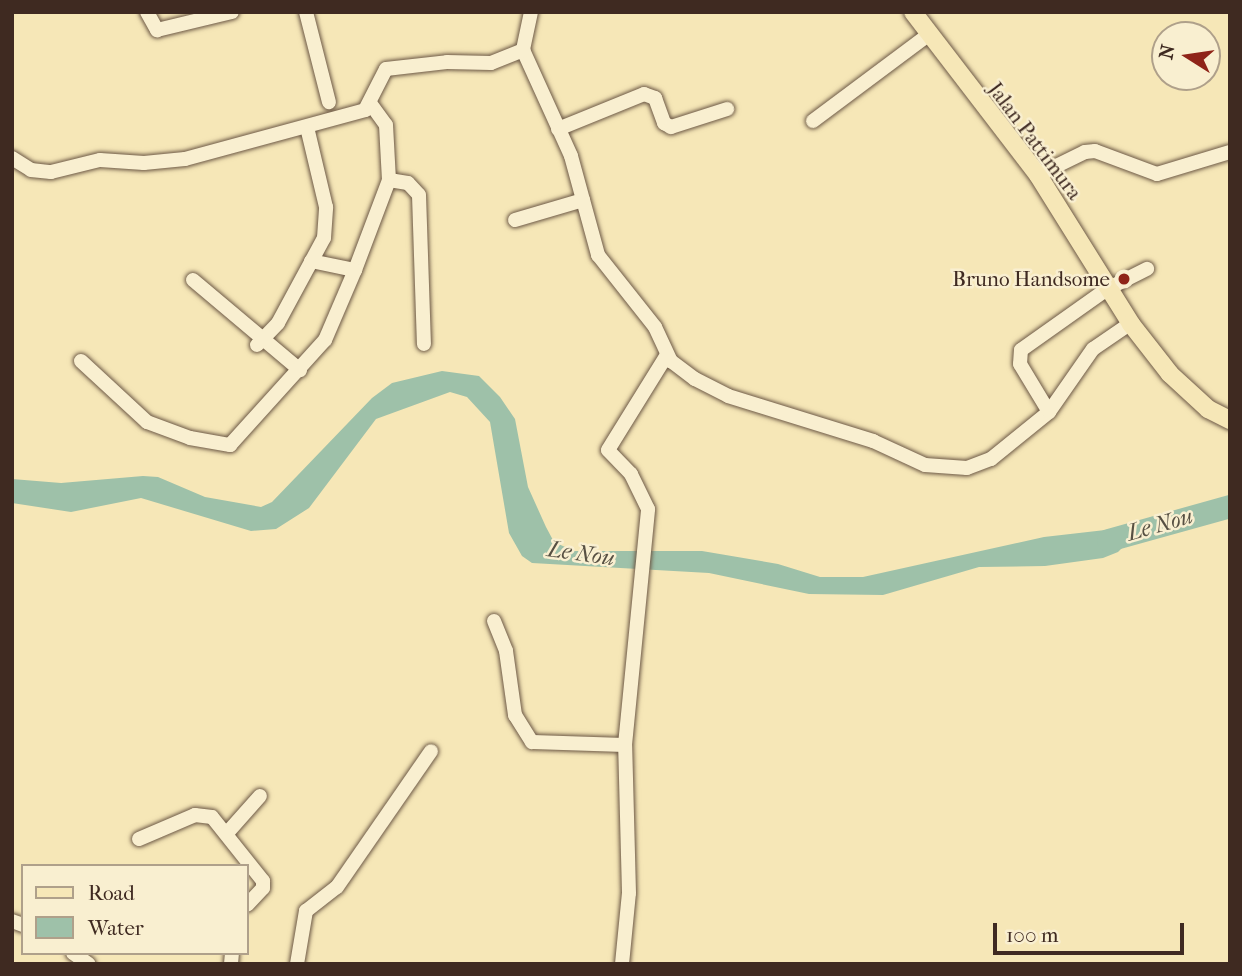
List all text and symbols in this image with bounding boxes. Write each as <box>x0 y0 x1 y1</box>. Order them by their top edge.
north arrow <box>1151 21 1221 91</box>
text: N <box>1155 43 1180 61</box>
street label: Jalan Pattimura <box>983 77 1087 205</box>
place label: Bruno Handsome <box>952 266 1110 292</box>
marker: Bruno Handsome <box>1116 271 1132 287</box>
water label: Le Nou <box>1124 502 1196 548</box>
water label: Le Nou <box>546 536 616 572</box>
legend <box>21 864 248 955</box>
text: Road <box>88 881 135 905</box>
scale bar <box>997 909 1188 953</box>
text: Water <box>88 916 144 940</box>
text: 100 m <box>1006 923 1059 947</box>

